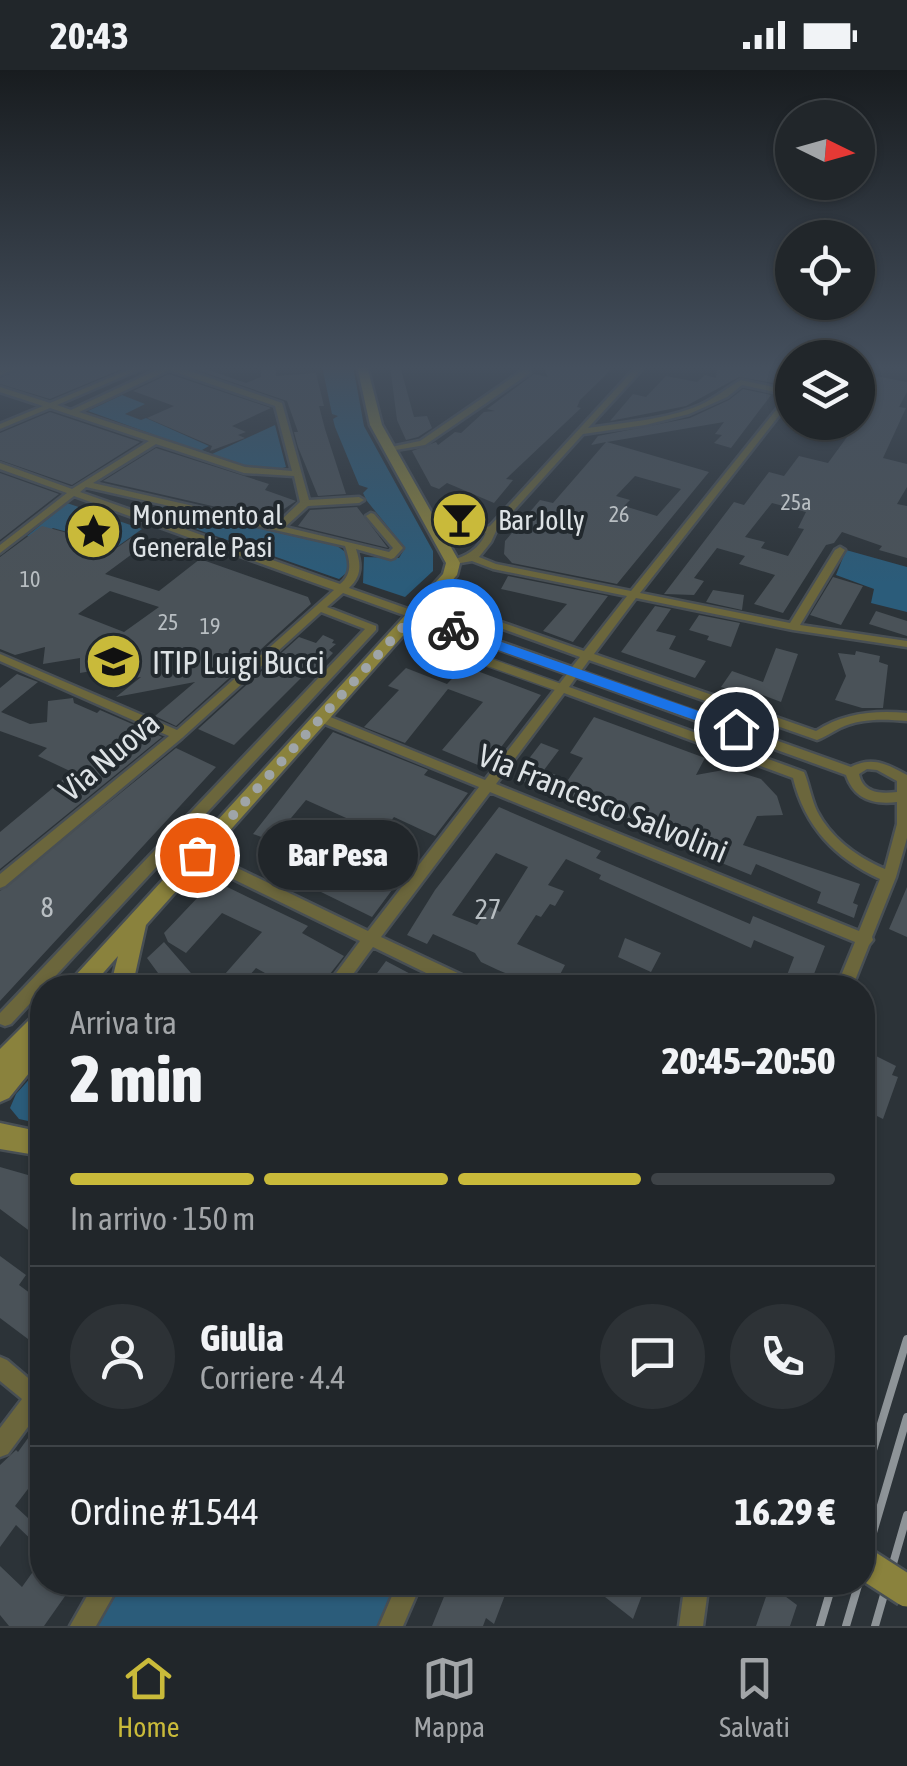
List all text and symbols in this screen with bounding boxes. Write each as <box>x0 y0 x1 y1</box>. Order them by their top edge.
text: 20:43 <box>50 14 129 57</box>
north arrow <box>775 100 875 200</box>
map controls <box>775 100 875 440</box>
button: locate <box>775 220 875 320</box>
button: layers <box>775 340 875 440</box>
house number: 25a <box>781 489 811 515</box>
bar icon: Bar Jolly <box>429 490 489 550</box>
place label: Monumento al Generale Pasi <box>132 499 283 563</box>
place icon: Monumento al Generale Pasi <box>63 501 123 561</box>
house number: 26 <box>609 501 629 527</box>
place label: Bar Jolly <box>498 504 585 536</box>
house number: 10 <box>20 566 40 592</box>
courier <box>403 579 503 679</box>
icon: bike <box>426 602 481 657</box>
house number: 25 <box>158 609 178 635</box>
house number: 19 <box>200 613 220 639</box>
school or university icon: ITIP Luigi Bucci <box>83 632 143 692</box>
place label: ITIP Luigi Bucci <box>152 644 325 681</box>
pin <box>694 687 779 772</box>
icon: home <box>709 702 764 757</box>
street label: Via Nuova <box>51 704 167 808</box>
street label: Via Francesco Salvolini <box>473 736 733 870</box>
pin <box>155 813 240 898</box>
callout: Bar Pesa <box>257 820 417 890</box>
icon: bag <box>170 828 225 883</box>
text: Bar Pesa <box>288 836 388 873</box>
house number: 8 <box>40 891 54 923</box>
house number: 27 <box>475 893 501 925</box>
text: Arriva tra <box>70 1004 177 1041</box>
text: 20:45–20:50 <box>662 1039 835 1082</box>
text: 2 min <box>70 1041 203 1116</box>
text: In arrivo · 150 m <box>70 1200 255 1237</box>
button: person <box>70 1304 175 1409</box>
button: chat <box>600 1304 705 1409</box>
button: phone <box>730 1304 835 1409</box>
text: Giulia <box>200 1316 284 1359</box>
text: Corriere · 4.4 <box>200 1359 346 1396</box>
text: Ordine #1544 <box>70 1490 259 1533</box>
text: 16.29 € <box>734 1490 835 1533</box>
tab: Home <box>117 1651 179 1743</box>
tab: Mappa <box>414 1651 485 1743</box>
tab: Salvati <box>719 1651 790 1743</box>

